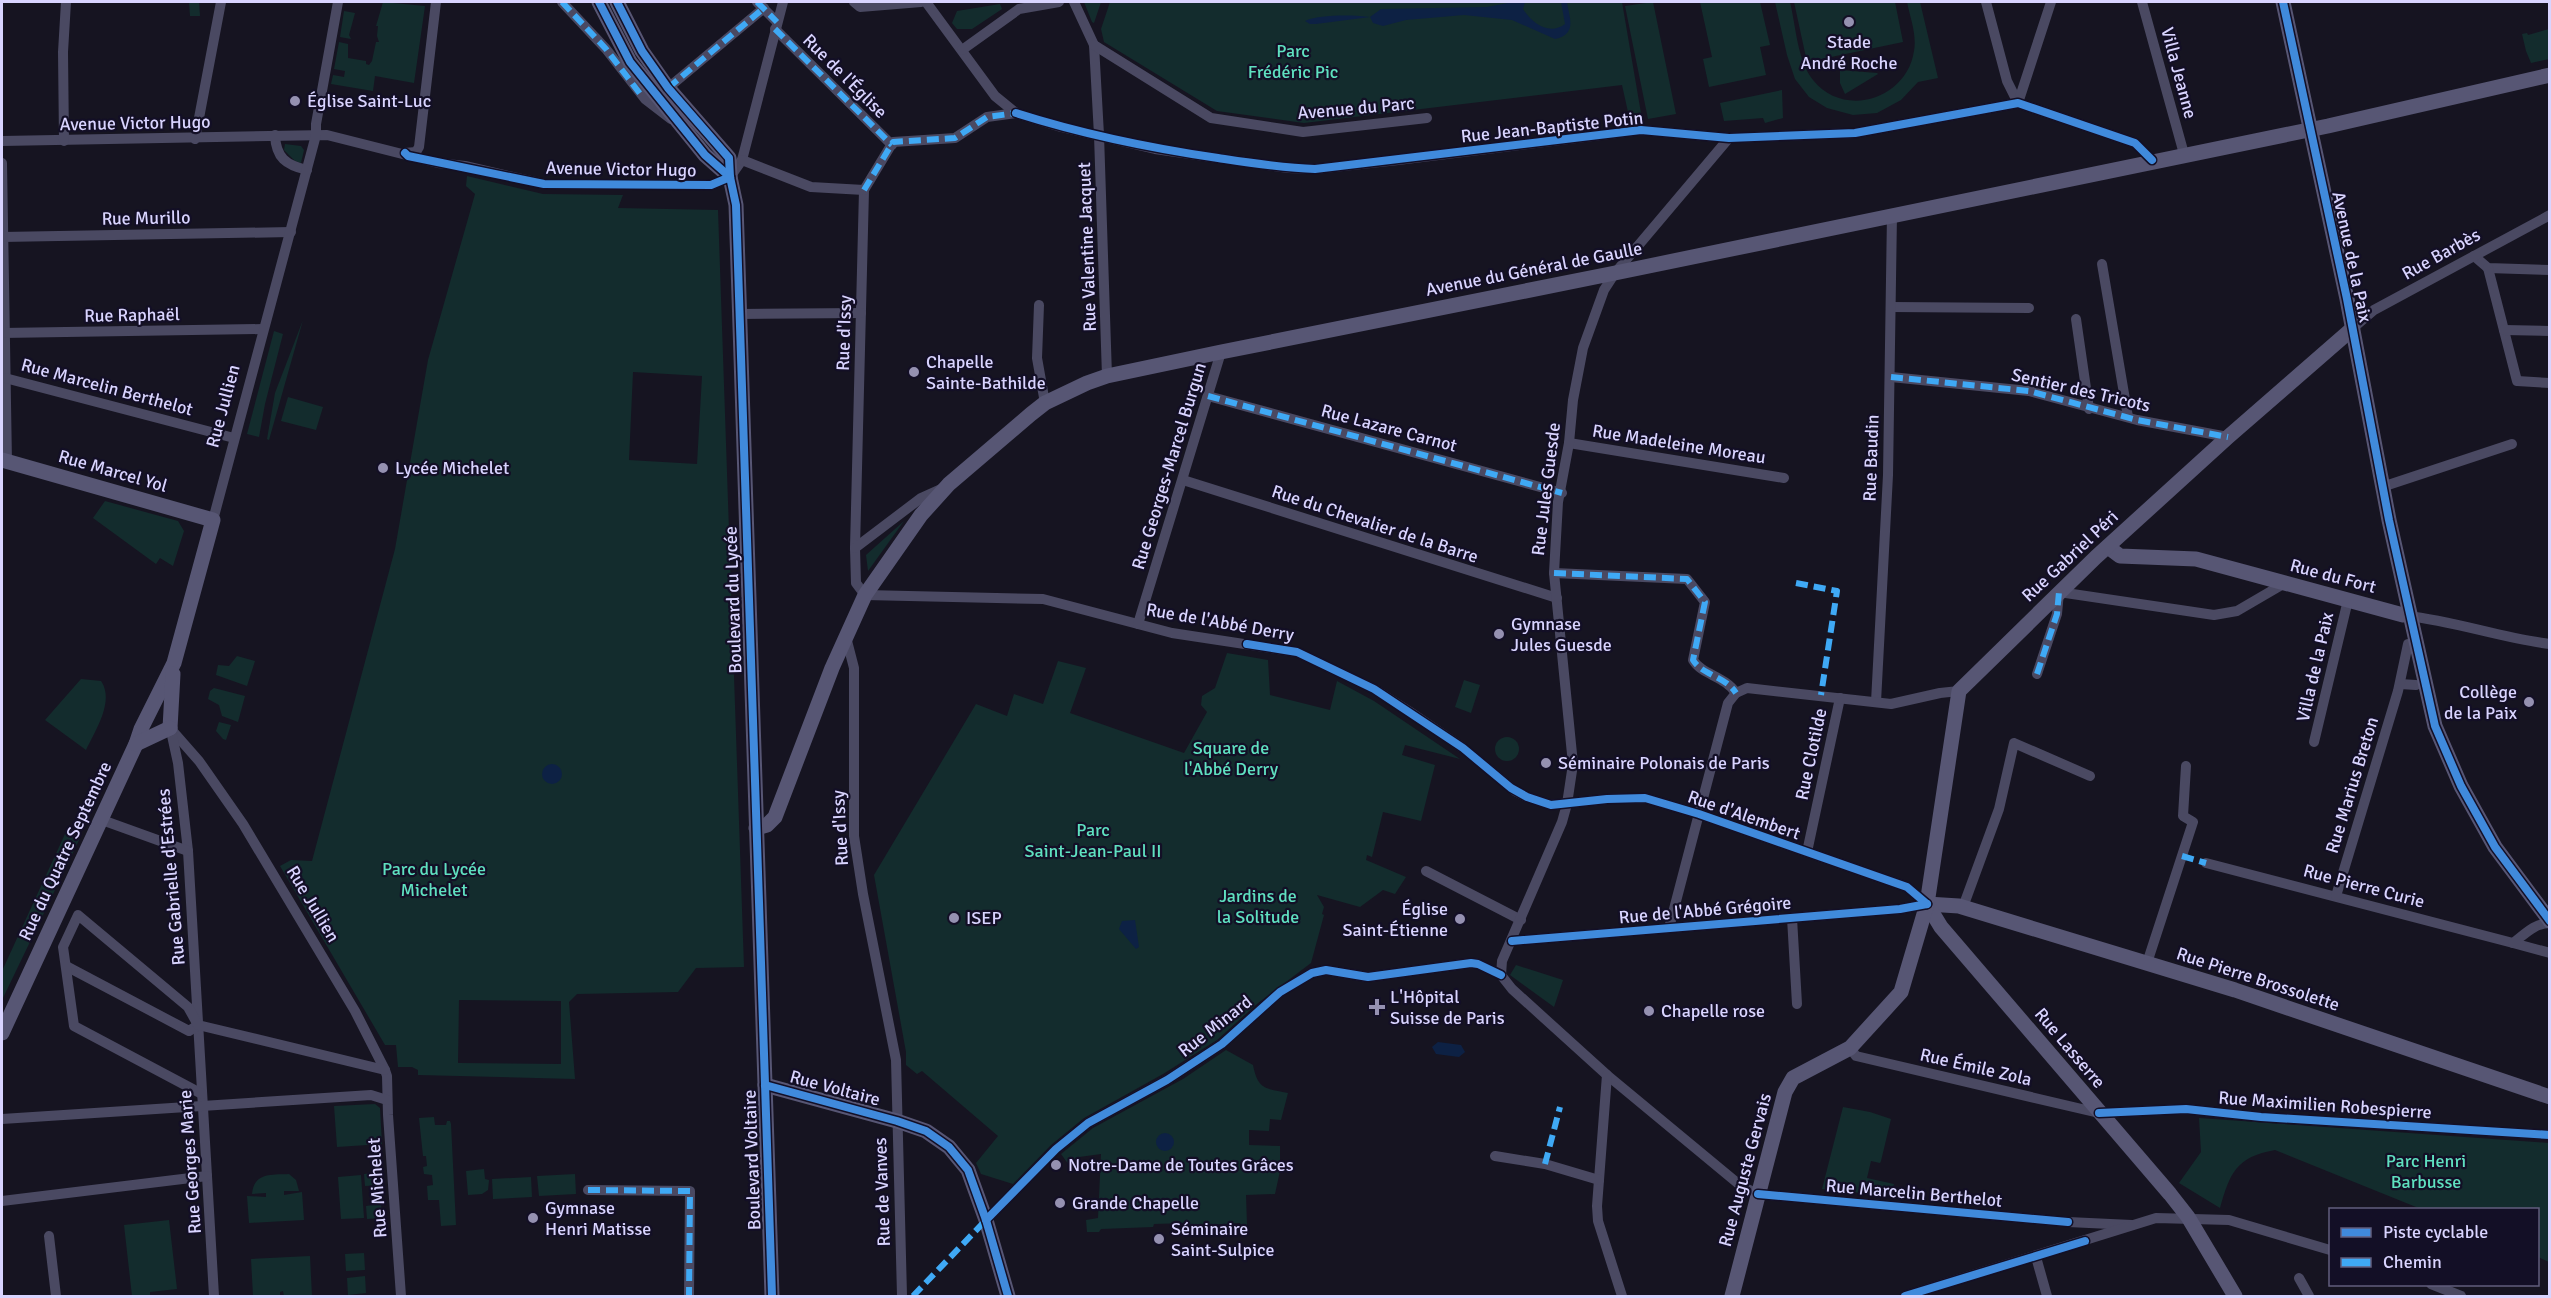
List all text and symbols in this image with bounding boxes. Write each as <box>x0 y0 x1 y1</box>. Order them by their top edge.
marker: Stade André Roche <box>1842 15 1856 29</box>
street label: Villa Jeanne <box>2156 25 2202 121</box>
street label: Rue de l'Église <box>798 29 892 123</box>
place label: Stade André Roche <box>1801 31 1897 74</box>
park label: Parc Frédéric Pic <box>1248 40 1338 83</box>
place label: Église Saint-Luc <box>307 90 431 112</box>
street label: Avenue du Parc <box>1297 92 1415 124</box>
marker: Église Saint-Luc <box>288 94 302 108</box>
street label: Rue Jean-Baptiste Potin <box>1460 106 1644 148</box>
street label: Avenue Victor Hugo <box>59 111 211 135</box>
street label: Avenue Victor Hugo <box>545 157 697 181</box>
street label: Rue Valentine Jacquet <box>1073 162 1101 332</box>
street label: Avenue de la Paix <box>2327 190 2377 325</box>
street label: Rue Murillo <box>101 206 191 230</box>
street label: Rue Barbès <box>2398 223 2484 285</box>
street label: Avenue du Général de Gaulle <box>1424 237 1644 301</box>
street label: Rue d'Issy <box>832 294 856 371</box>
street label: Rue Raphaël <box>84 303 180 327</box>
place label: Chapelle Sainte-Bathilde <box>926 351 1046 394</box>
street label: Rue Marcelin Berthelot <box>19 353 195 421</box>
street label: Rue Georges-Marcel Burgun <box>1127 360 1211 572</box>
street label: Rue Jullien <box>201 362 245 450</box>
street label: Sentier des Tricots <box>2009 363 2153 417</box>
marker: Chapelle Sainte-Bathilde <box>907 365 921 379</box>
street label: Rue Lazare Carnot <box>1319 399 1459 457</box>
street label: Rue Baudin <box>1858 414 1884 502</box>
street label: Rue Madeleine Moreau <box>1591 419 1767 469</box>
street label: Rue Jules Guesde <box>1527 421 1565 557</box>
street label: Rue Marcel Yol <box>56 445 170 497</box>
place label: Lycée Michelet <box>395 457 509 479</box>
marker: Lycée Michelet <box>376 461 390 475</box>
street label: Rue du Chevalier de la Barre <box>1269 480 1481 568</box>
street label: Rue Gabriel Péri <box>2017 506 2123 606</box>
street label: Boulevard du Lycée <box>719 526 747 674</box>
street label: Rue du Fort <box>2288 554 2378 598</box>
street label: Rue de l'Abbé Derry <box>1144 598 1296 646</box>
street label: Villa de la Paix <box>2292 609 2338 724</box>
place label: Gymnase Jules Guesde <box>1511 613 1612 656</box>
marker: Gymnase Jules Guesde <box>1492 627 1506 641</box>
place label: Collège de la Paix <box>2444 681 2518 724</box>
marker: Collège de la Paix <box>2522 695 2536 709</box>
street label: Rue Clotilde <box>1791 706 1831 802</box>
street label: Rue Marius Breton <box>2321 714 2383 856</box>
park label: Square de l'Abbé Derry <box>1184 737 1279 780</box>
place label: Séminaire Polonais de Paris <box>1558 752 1770 774</box>
marker: Séminaire Polonais de Paris <box>1539 756 1553 770</box>
street label: Rue du Quatre Septembre <box>14 758 116 944</box>
street label: Rue d'Alembert <box>1685 785 1803 845</box>
street label: Rue Gabrielle d'Estrées <box>152 788 190 966</box>
street label: Rue d'Issy <box>827 789 853 866</box>
park label: Parc Saint-Jean-Paul II <box>1024 819 1162 862</box>
park label: Parc du Lycée Michelet <box>382 858 486 901</box>
street label: Rue Pierre Curie <box>2301 859 2427 913</box>
street label: Rue Jullien <box>282 862 344 946</box>
park label: Jardins de la Solitude <box>1217 885 1299 928</box>
street label: Rue de l'Abbé Grégoire <box>1618 892 1792 928</box>
place label: Église Saint-Étienne <box>1343 898 1448 941</box>
place label: ISEP <box>966 907 1002 929</box>
marker: ISEP <box>947 911 961 925</box>
marker: Église Saint-Étienne <box>1453 912 1467 926</box>
street label: Rue Pierre Brossolette <box>2174 942 2342 1016</box>
place label: L'Hôpital Suisse de Paris <box>1390 986 1505 1029</box>
street label: Rue Minard <box>1174 990 1256 1062</box>
marker: L'Hôpital Suisse de Paris <box>1368 998 1386 1016</box>
place label: Chapelle rose <box>1661 1000 1765 1022</box>
street label: Rue Lasserre <box>2030 1003 2110 1093</box>
marker: Chapelle rose <box>1642 1004 1656 1018</box>
street label: Rue Émile Zola <box>1918 1043 2034 1091</box>
street label: Rue Voltaire <box>787 1065 883 1111</box>
street label: Rue Maximilien Robespierre <box>2218 1087 2432 1123</box>
street label: Rue Georges Marie <box>174 1089 206 1235</box>
street label: Boulevard Voltaire <box>739 1089 765 1231</box>
street label: Rue Auguste Gervais <box>1714 1091 1776 1249</box>
street label: Rue Michelet <box>363 1137 391 1239</box>
street label: Rue de Vanves <box>869 1137 895 1247</box>
park label: Parc Henri Barbusse <box>2386 1150 2466 1193</box>
place label: Notre-Dame de Toutes Grâces <box>1068 1154 1294 1176</box>
marker: Notre-Dame de Toutes Grâces <box>1049 1158 1063 1172</box>
street label: Rue Marcelin Berthelot <box>1825 1174 2003 1212</box>
place label: Grande Chapelle <box>1072 1192 1199 1214</box>
marker: Grande Chapelle <box>1053 1196 1067 1210</box>
place label: Gymnase Henri Matisse <box>545 1197 651 1240</box>
legend <box>2329 1208 2539 1286</box>
marker: Gymnase Henri Matisse <box>526 1211 540 1225</box>
place label: Séminaire Saint-Sulpice <box>1171 1218 1274 1261</box>
text: Piste cyclable <box>2383 1221 2488 1243</box>
marker: Séminaire Saint-Sulpice <box>1152 1232 1166 1246</box>
text: Chemin <box>2383 1251 2442 1273</box>

